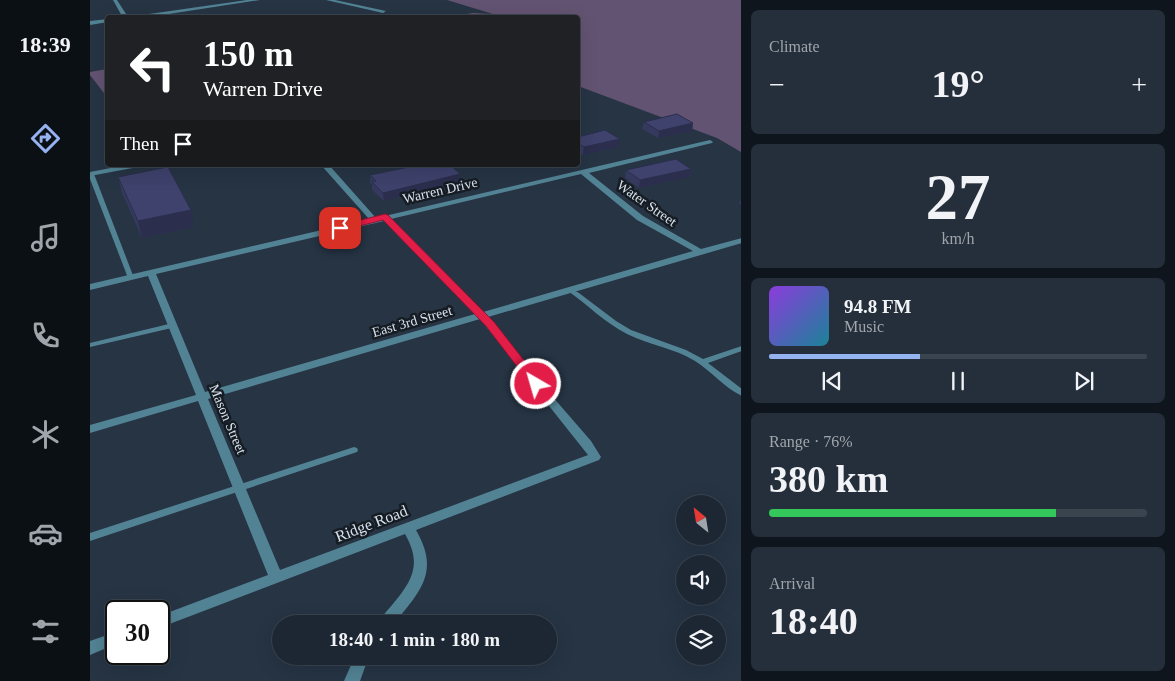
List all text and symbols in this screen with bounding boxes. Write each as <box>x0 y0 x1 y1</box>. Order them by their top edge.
text: 18:39 <box>19 32 71 57</box>
icon: left <box>120 35 185 100</box>
text: 150 m <box>203 35 293 74</box>
text: Climate <box>769 38 820 55</box>
text: 19° <box>931 63 985 105</box>
text: − <box>769 69 785 100</box>
text: + <box>1131 69 1147 100</box>
text: Warren Drive <box>203 76 323 101</box>
icon: directions <box>28 121 63 156</box>
icon: arrive <box>169 130 197 158</box>
text: Then <box>120 133 159 154</box>
text: 27 <box>926 161 991 233</box>
street label: Warren Drive <box>401 175 479 206</box>
street label: Water Street <box>614 177 679 229</box>
pin <box>319 207 361 249</box>
icon: arrive <box>326 214 354 242</box>
icon: music <box>28 220 63 255</box>
text: km/h <box>942 230 974 247</box>
text: 94.8 FM <box>844 296 912 317</box>
street label: East 3rd Street <box>370 303 454 340</box>
icon: phone <box>28 318 63 353</box>
text: Music <box>844 318 884 335</box>
position arrow <box>509 357 561 409</box>
icon: previous <box>818 367 846 395</box>
icon: pause <box>944 367 972 395</box>
icon: next <box>1070 367 1098 395</box>
street label: Mason Street <box>206 382 249 456</box>
icon: climate <box>28 417 63 452</box>
text: Range · 76% <box>769 433 853 450</box>
text: 380 km <box>769 458 888 500</box>
north arrow <box>676 495 726 545</box>
map controls <box>676 495 726 665</box>
street label: Ridge Road <box>333 502 410 546</box>
icon: car <box>28 516 63 551</box>
button: sound <box>676 555 726 605</box>
text: Arrival <box>769 575 815 592</box>
speed limit sign: 30 <box>105 600 170 665</box>
text: 18:40 <box>769 600 858 642</box>
icon: filters <box>28 614 63 649</box>
button: layers <box>676 615 726 665</box>
text: 18:40 · 1 min · 180 m <box>329 629 500 650</box>

